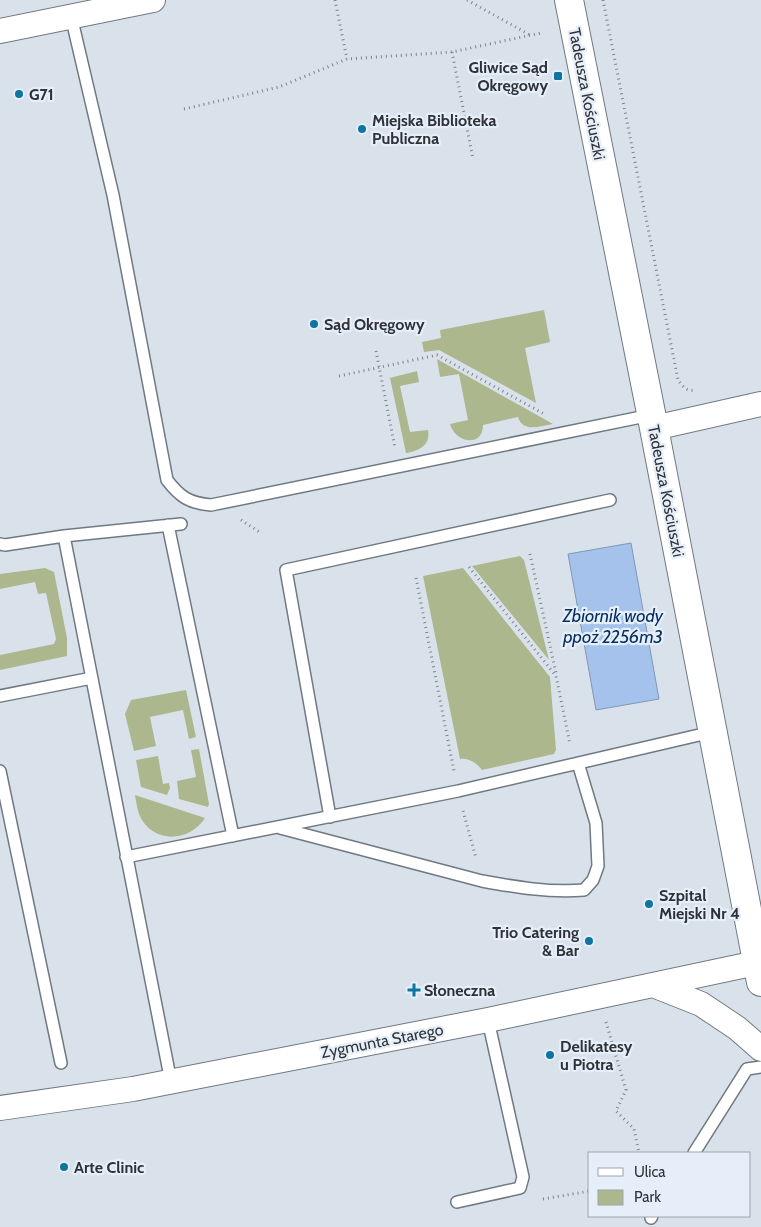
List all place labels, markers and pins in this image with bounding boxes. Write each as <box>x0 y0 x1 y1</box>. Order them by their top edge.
place label: Gliwice Sąd Okręgowy <box>469 58 548 95</box>
marker: Gliwice Sąd Okręgowy <box>552 70 564 82</box>
place label: G71 <box>29 85 54 104</box>
marker: G71 <box>13 88 25 100</box>
place label: Miejska Biblioteka Publiczna <box>372 111 496 148</box>
marker: Miejska Biblioteka Publiczna <box>356 123 368 135</box>
place label: Sąd Okręgowy <box>324 315 425 334</box>
marker: Sąd Okręgowy <box>308 318 320 330</box>
place label: Szpital Miejski Nr 4 <box>659 886 740 923</box>
marker: Szpital Miejski Nr 4 <box>643 898 655 910</box>
place label: Trio Catering & Bar <box>492 923 580 960</box>
marker: Trio Catering & Bar <box>583 935 595 947</box>
place label: Słoneczna <box>424 981 495 1000</box>
marker: Słoneczna <box>408 984 420 996</box>
place label: Delikatesy u Piotra <box>560 1037 633 1074</box>
marker: Delikatesy u Piotra <box>544 1049 556 1061</box>
place label: Arte Clinic <box>74 1158 144 1177</box>
marker: Arte Clinic <box>58 1161 70 1173</box>

